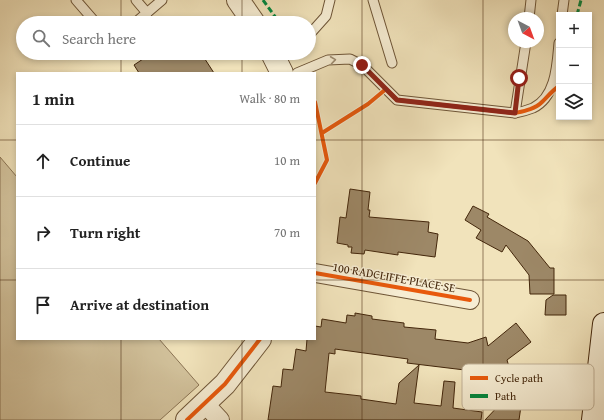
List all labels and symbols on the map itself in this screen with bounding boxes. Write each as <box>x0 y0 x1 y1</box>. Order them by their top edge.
north arrow <box>508 12 544 48</box>
one-way arrow <box>330 56 336 65</box>
route end <box>353 56 371 74</box>
route start <box>510 69 528 87</box>
street label: 100 RADCLIFFE PLACE SE <box>331 258 457 296</box>
legend <box>462 364 594 410</box>
text: Cycle path <box>495 370 544 386</box>
text: Path <box>495 388 517 404</box>

